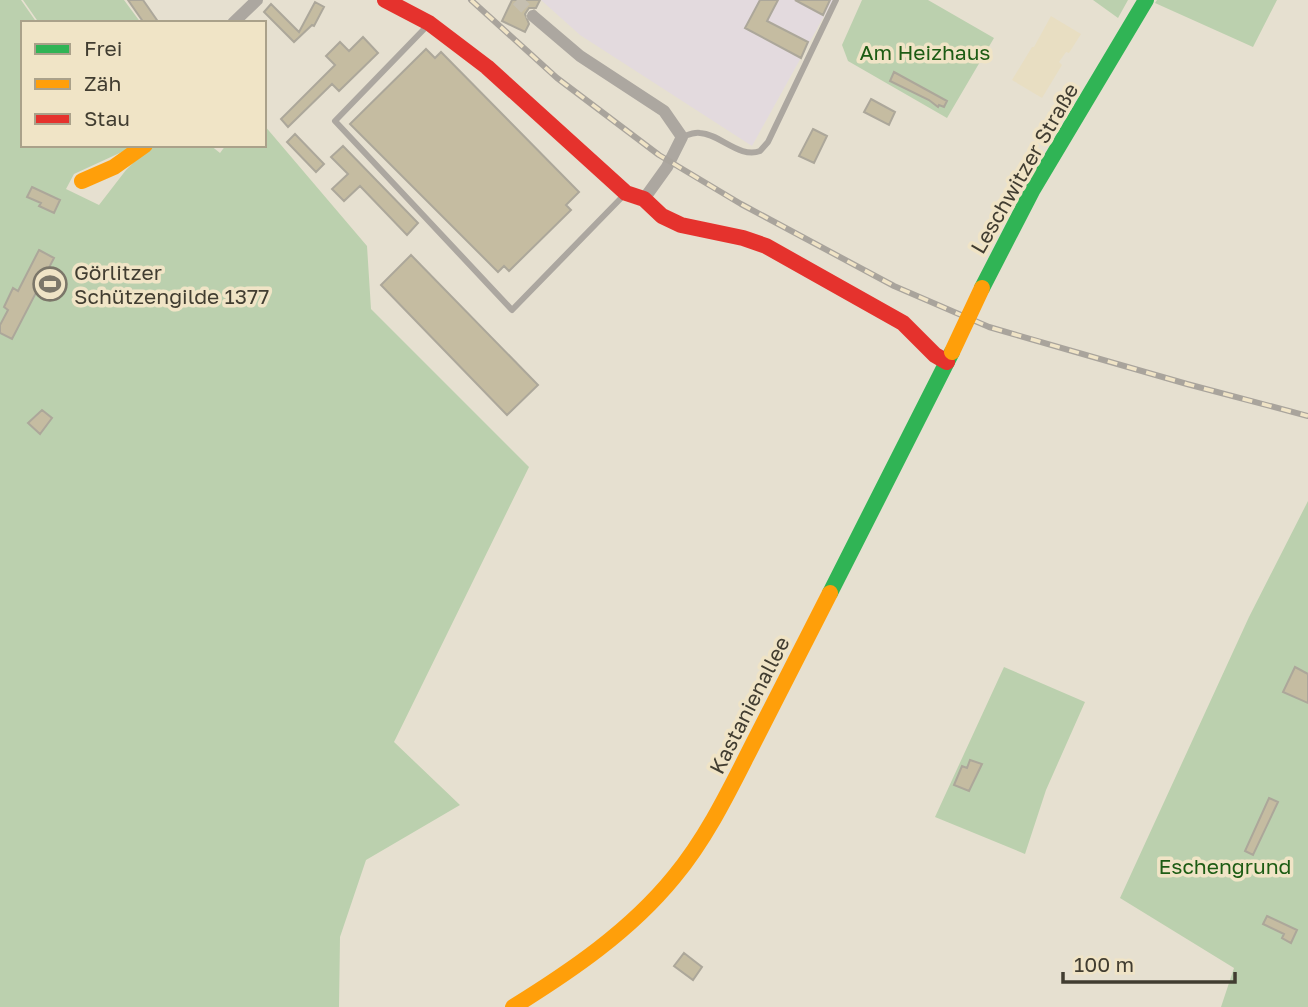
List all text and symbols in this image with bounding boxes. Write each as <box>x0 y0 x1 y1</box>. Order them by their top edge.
legend <box>21 21 266 147</box>
text: Frei <box>84 35 122 61</box>
park label: Am Heizhaus <box>860 39 991 65</box>
text: Zäh <box>84 70 121 96</box>
street label: Leschwitzer Straße <box>965 78 1083 258</box>
text: Stau <box>84 105 130 131</box>
place label: Görlitzer Schützengilde 1377 <box>74 259 269 309</box>
sports icon: Görlitzer Schützengilde 1377 <box>31 265 69 303</box>
street label: Kastanienallee <box>703 632 795 778</box>
park label: Eschengrund <box>1158 853 1292 879</box>
scale bar <box>1063 940 1234 984</box>
text: 100 m <box>1074 951 1134 977</box>

